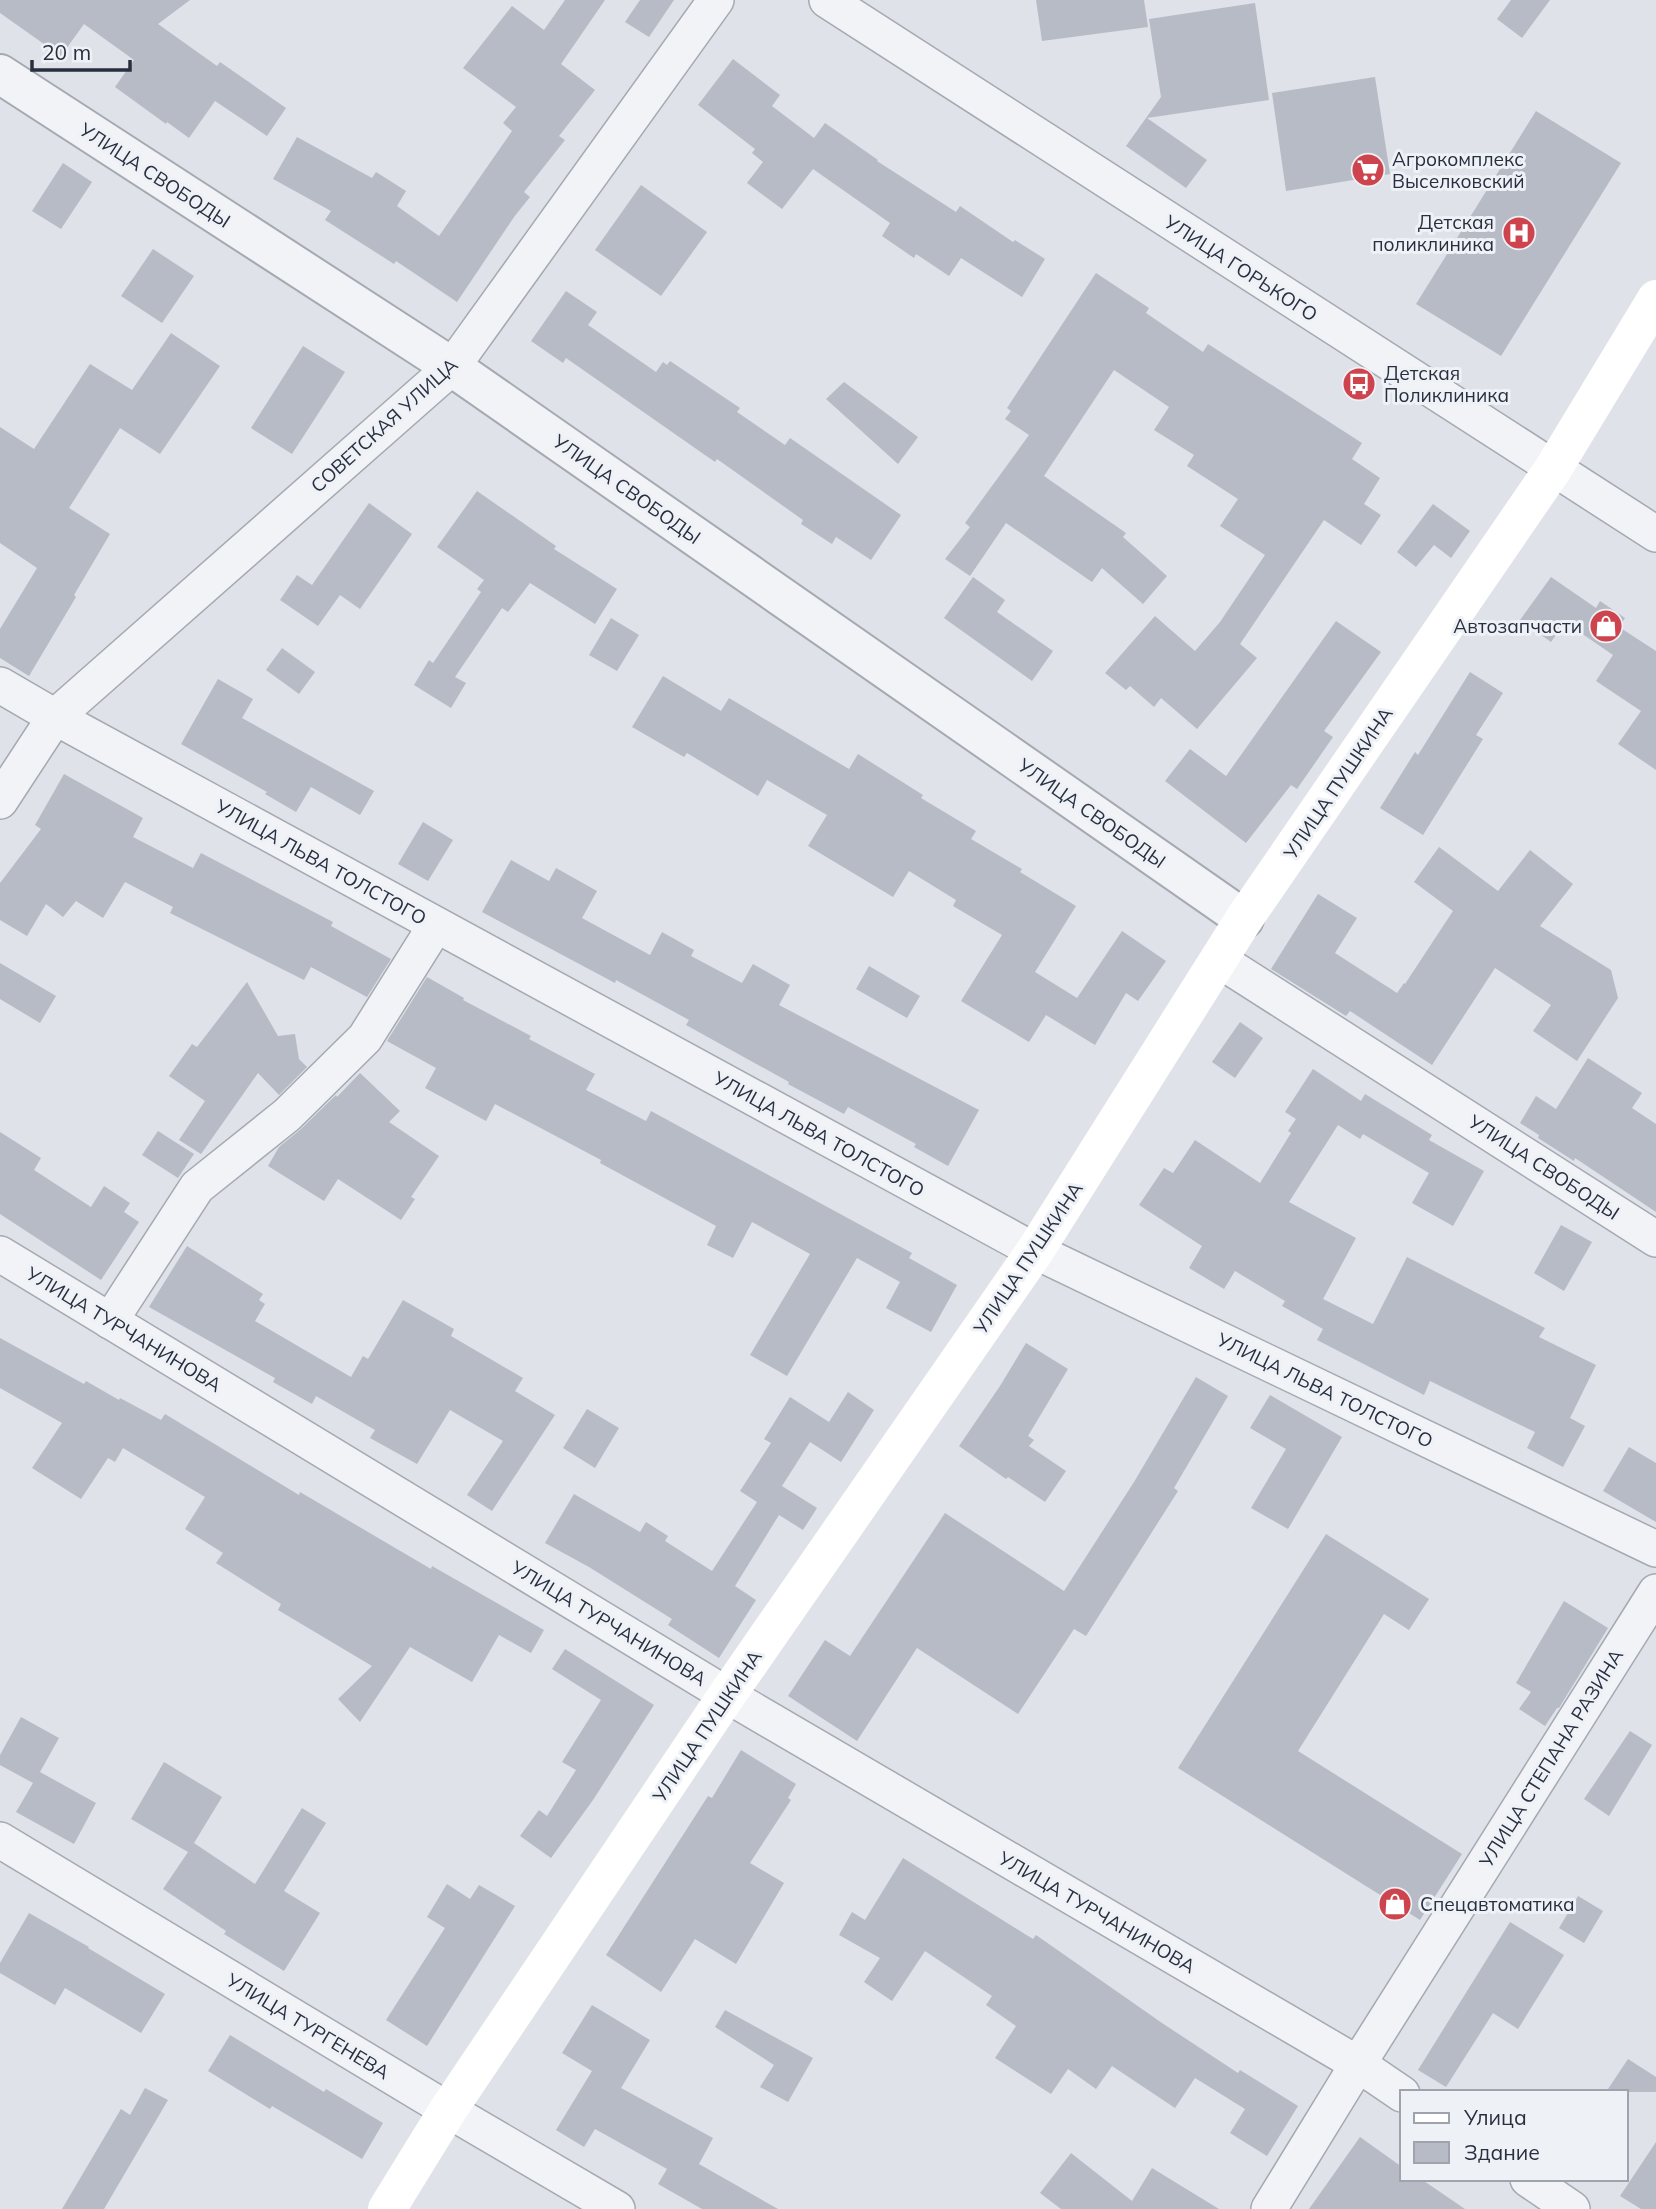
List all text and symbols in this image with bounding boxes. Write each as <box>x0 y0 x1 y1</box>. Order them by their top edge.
scale bar <box>32 28 130 72</box>
text: 20 m <box>42 39 91 65</box>
street label: УЛИЦА СВОБОДЫ <box>74 117 235 233</box>
place label: Агрокомплекс Выселковский <box>1392 147 1525 193</box>
supermarket icon: Агрокомплекс Выселковский <box>1349 151 1387 189</box>
street label: УЛИЦА ГОРЬКОГО <box>1159 209 1322 326</box>
place label: Детская поликлиника <box>1372 210 1494 256</box>
hospital icon: Детская поликлиника <box>1500 214 1538 252</box>
street label: СОВЕТСКАЯ УЛИЦА <box>306 353 463 497</box>
place label: Детская Поликлиника <box>1384 361 1509 407</box>
bus stop icon: Детская Поликлиника <box>1340 365 1378 403</box>
street label: УЛИЦА СВОБОДЫ <box>548 428 706 549</box>
shop icon: Автозапчасти <box>1587 607 1625 645</box>
place label: Автозапчасти <box>1453 614 1582 638</box>
street label: УЛИЦА ПУШКИНА <box>1278 702 1398 864</box>
street label: УЛИЦА СВОБОДЫ <box>1013 752 1171 873</box>
street label: УЛИЦА ЛЬВА ТОЛСТОГО <box>210 793 431 930</box>
street label: УЛИЦА ЛЬВА ТОЛСТОГО <box>708 1065 929 1202</box>
street label: УЛИЦА СВОБОДЫ <box>1463 1109 1624 1225</box>
street label: УЛИЦА ПУШКИНА <box>968 1177 1088 1339</box>
street label: УЛИЦА ТУРЧАНИНОВА <box>21 1261 226 1397</box>
street label: УЛИЦА ЛЬВА ТОЛСТОГО <box>1212 1327 1437 1453</box>
street label: УЛИЦА ТУРЧАНИНОВА <box>506 1555 711 1691</box>
street label: УЛИЦА СТЕПАНА РАЗИНА <box>1473 1644 1628 1872</box>
street label: УЛИЦА ПУШКИНА <box>647 1645 767 1807</box>
street label: УЛИЦА ТУРЧАНИНОВА <box>993 1845 1200 1978</box>
shop icon: Спецавтоматика <box>1376 1885 1414 1923</box>
place label: Спецавтоматика <box>1420 1892 1575 1916</box>
street label: УЛИЦА ТУРГЕНЕВА <box>221 1967 394 2084</box>
legend <box>1400 2090 1628 2181</box>
text: Улица <box>1463 2104 1527 2130</box>
text: Здание <box>1464 2139 1540 2165</box>

